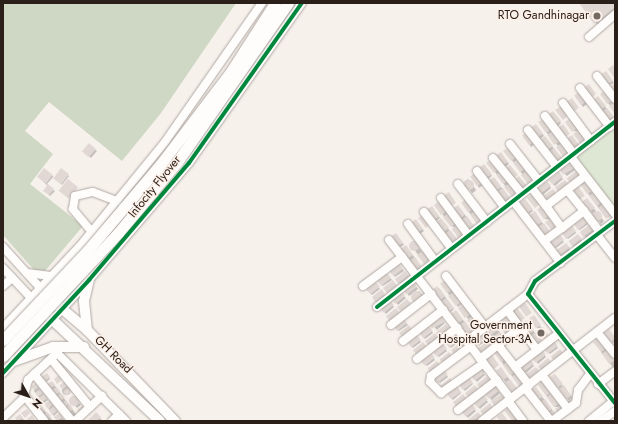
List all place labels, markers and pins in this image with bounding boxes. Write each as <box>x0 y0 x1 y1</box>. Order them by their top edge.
place label: RTO Gandhinagar <box>498 9 589 23</box>
marker: RTO Gandhinagar <box>592 11 602 21</box>
place label: Government Hospital Sector-3A <box>438 319 532 347</box>
marker: Government Hospital Sector-3A <box>535 327 547 339</box>

